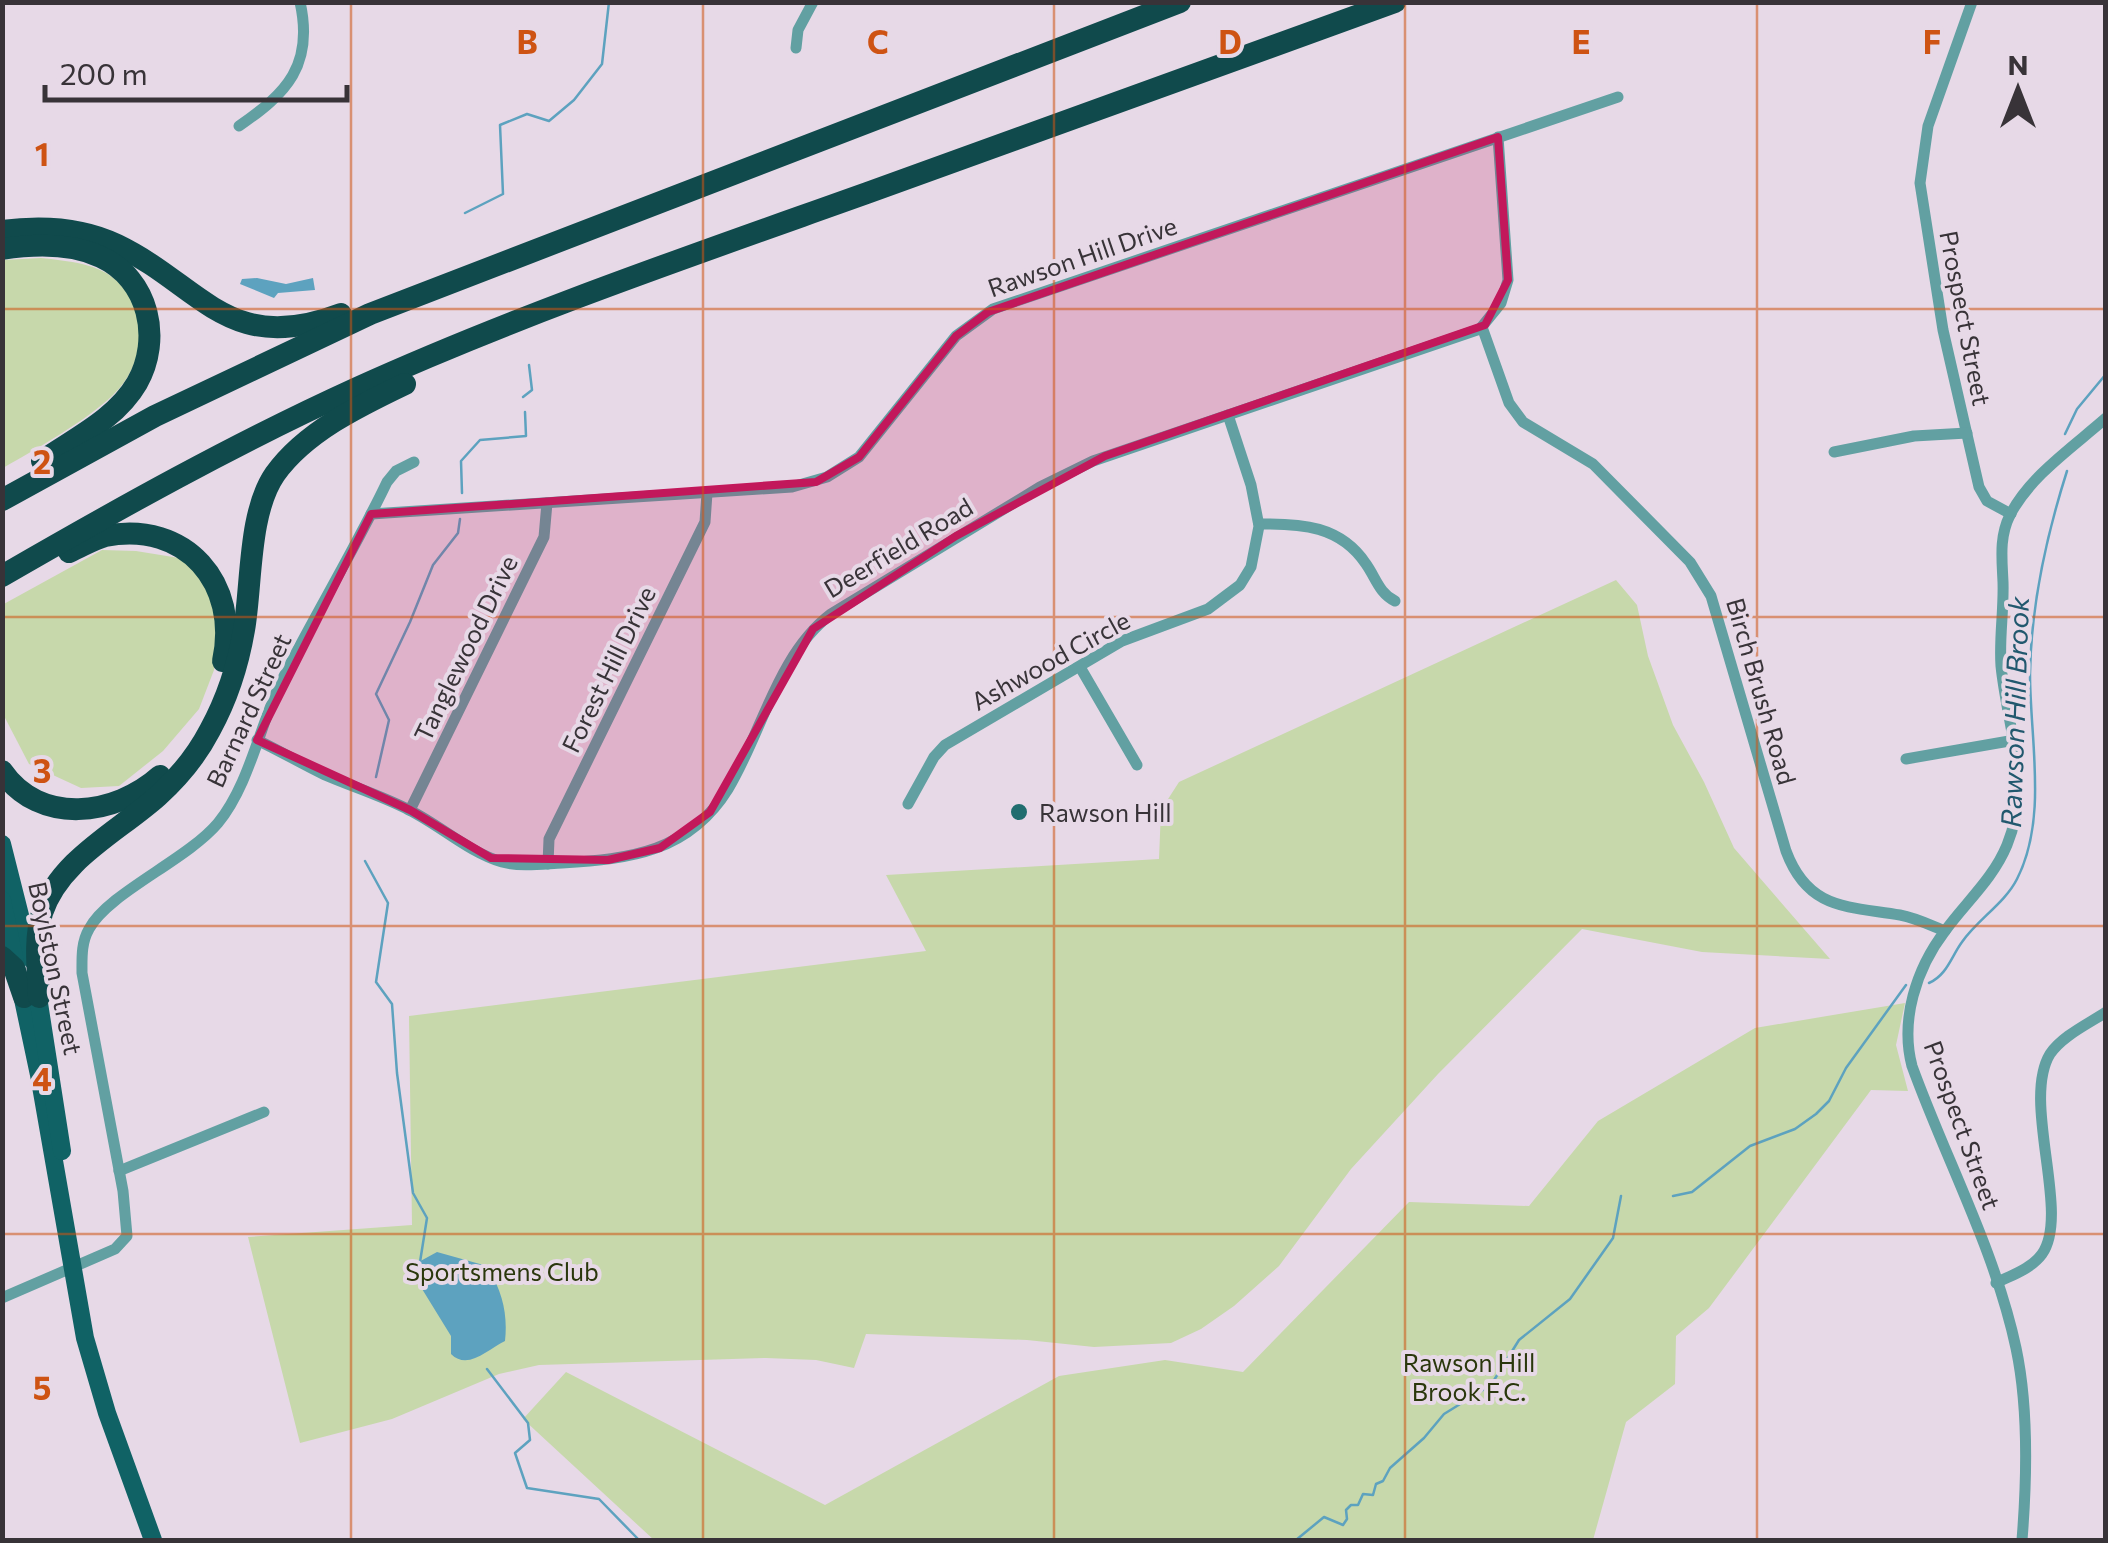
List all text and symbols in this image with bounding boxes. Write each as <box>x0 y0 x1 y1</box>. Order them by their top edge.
text: B <box>516 21 538 61</box>
text: C <box>867 21 889 61</box>
text: D <box>1218 21 1242 61</box>
text: E <box>1571 21 1591 61</box>
text: F <box>1923 21 1941 61</box>
scale bar <box>45 40 348 102</box>
north arrow <box>1968 40 2068 140</box>
text: N <box>2008 47 2029 81</box>
text: 200 m <box>60 54 148 91</box>
text: 1 <box>35 133 49 173</box>
street label: Rawson Hill Drive <box>984 210 1180 302</box>
street label: Prospect Street <box>1934 228 1998 408</box>
text: 2 <box>33 441 51 481</box>
street label: Deerfield Road <box>818 491 978 603</box>
street label: Tanglewood Drive <box>407 550 523 746</box>
street label: Forest Hill Drive <box>555 581 661 757</box>
street label: Birch Brush Road <box>1721 594 1803 788</box>
water label: Rawson Hill Brook <box>1993 595 2035 828</box>
street label: Ashwood Circle <box>966 604 1134 716</box>
street label: Barnard Street <box>199 628 297 792</box>
text: 3 <box>33 750 51 790</box>
place label: Rawson Hill <box>1039 797 1172 827</box>
marker: Rawson Hill <box>1008 801 1030 823</box>
street label: Boylston Street <box>23 879 89 1057</box>
street label: Prospect Street <box>1919 1037 2007 1213</box>
text: 4 <box>32 1058 52 1098</box>
park label: Sportsmens Club <box>405 1256 599 1286</box>
park label: Rawson Hill Brook F.C. <box>1403 1347 1535 1406</box>
text: 5 <box>33 1367 51 1407</box>

